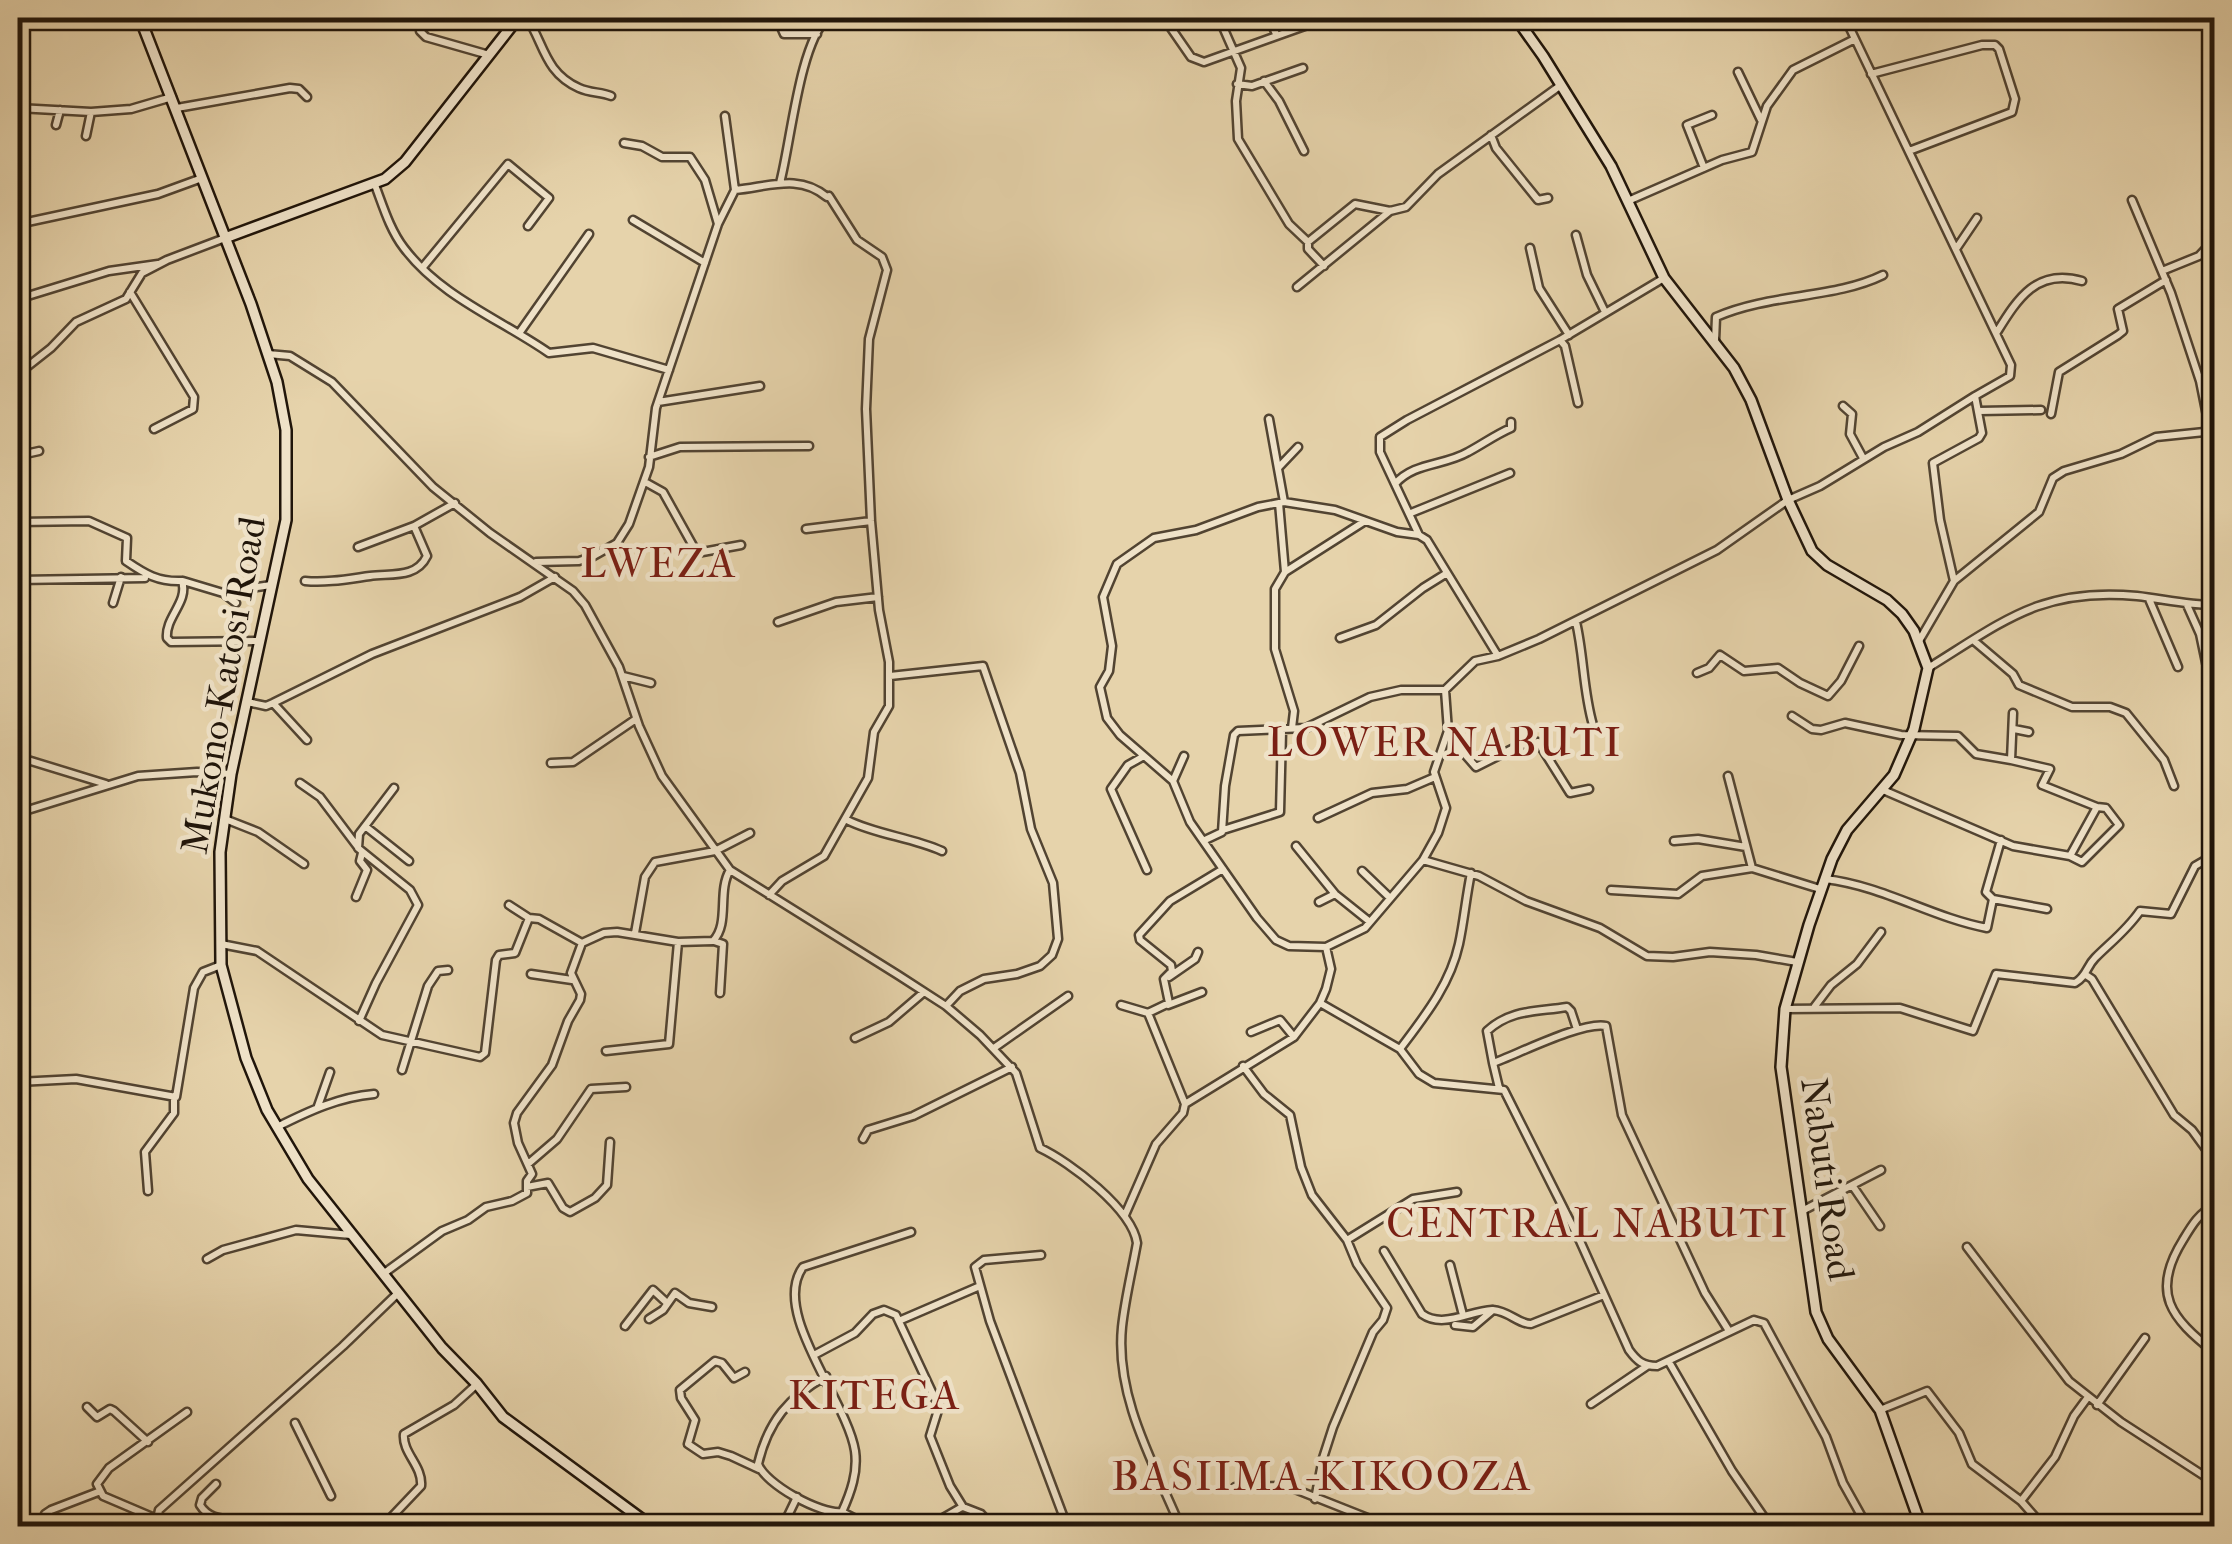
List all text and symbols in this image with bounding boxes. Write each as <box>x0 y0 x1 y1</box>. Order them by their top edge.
street label: Mukono-Katosi Road <box>172 513 275 857</box>
district label: LWEZA <box>581 539 737 588</box>
district label: LOWER NABUTI <box>1267 718 1623 767</box>
street label: Nabuti Road <box>1791 1075 1864 1284</box>
district label: CENTRAL NABUTI <box>1386 1199 1790 1248</box>
district label: KITEGA <box>789 1371 961 1420</box>
district label: BASIIMA-KIKOOZA <box>1112 1452 1532 1501</box>

